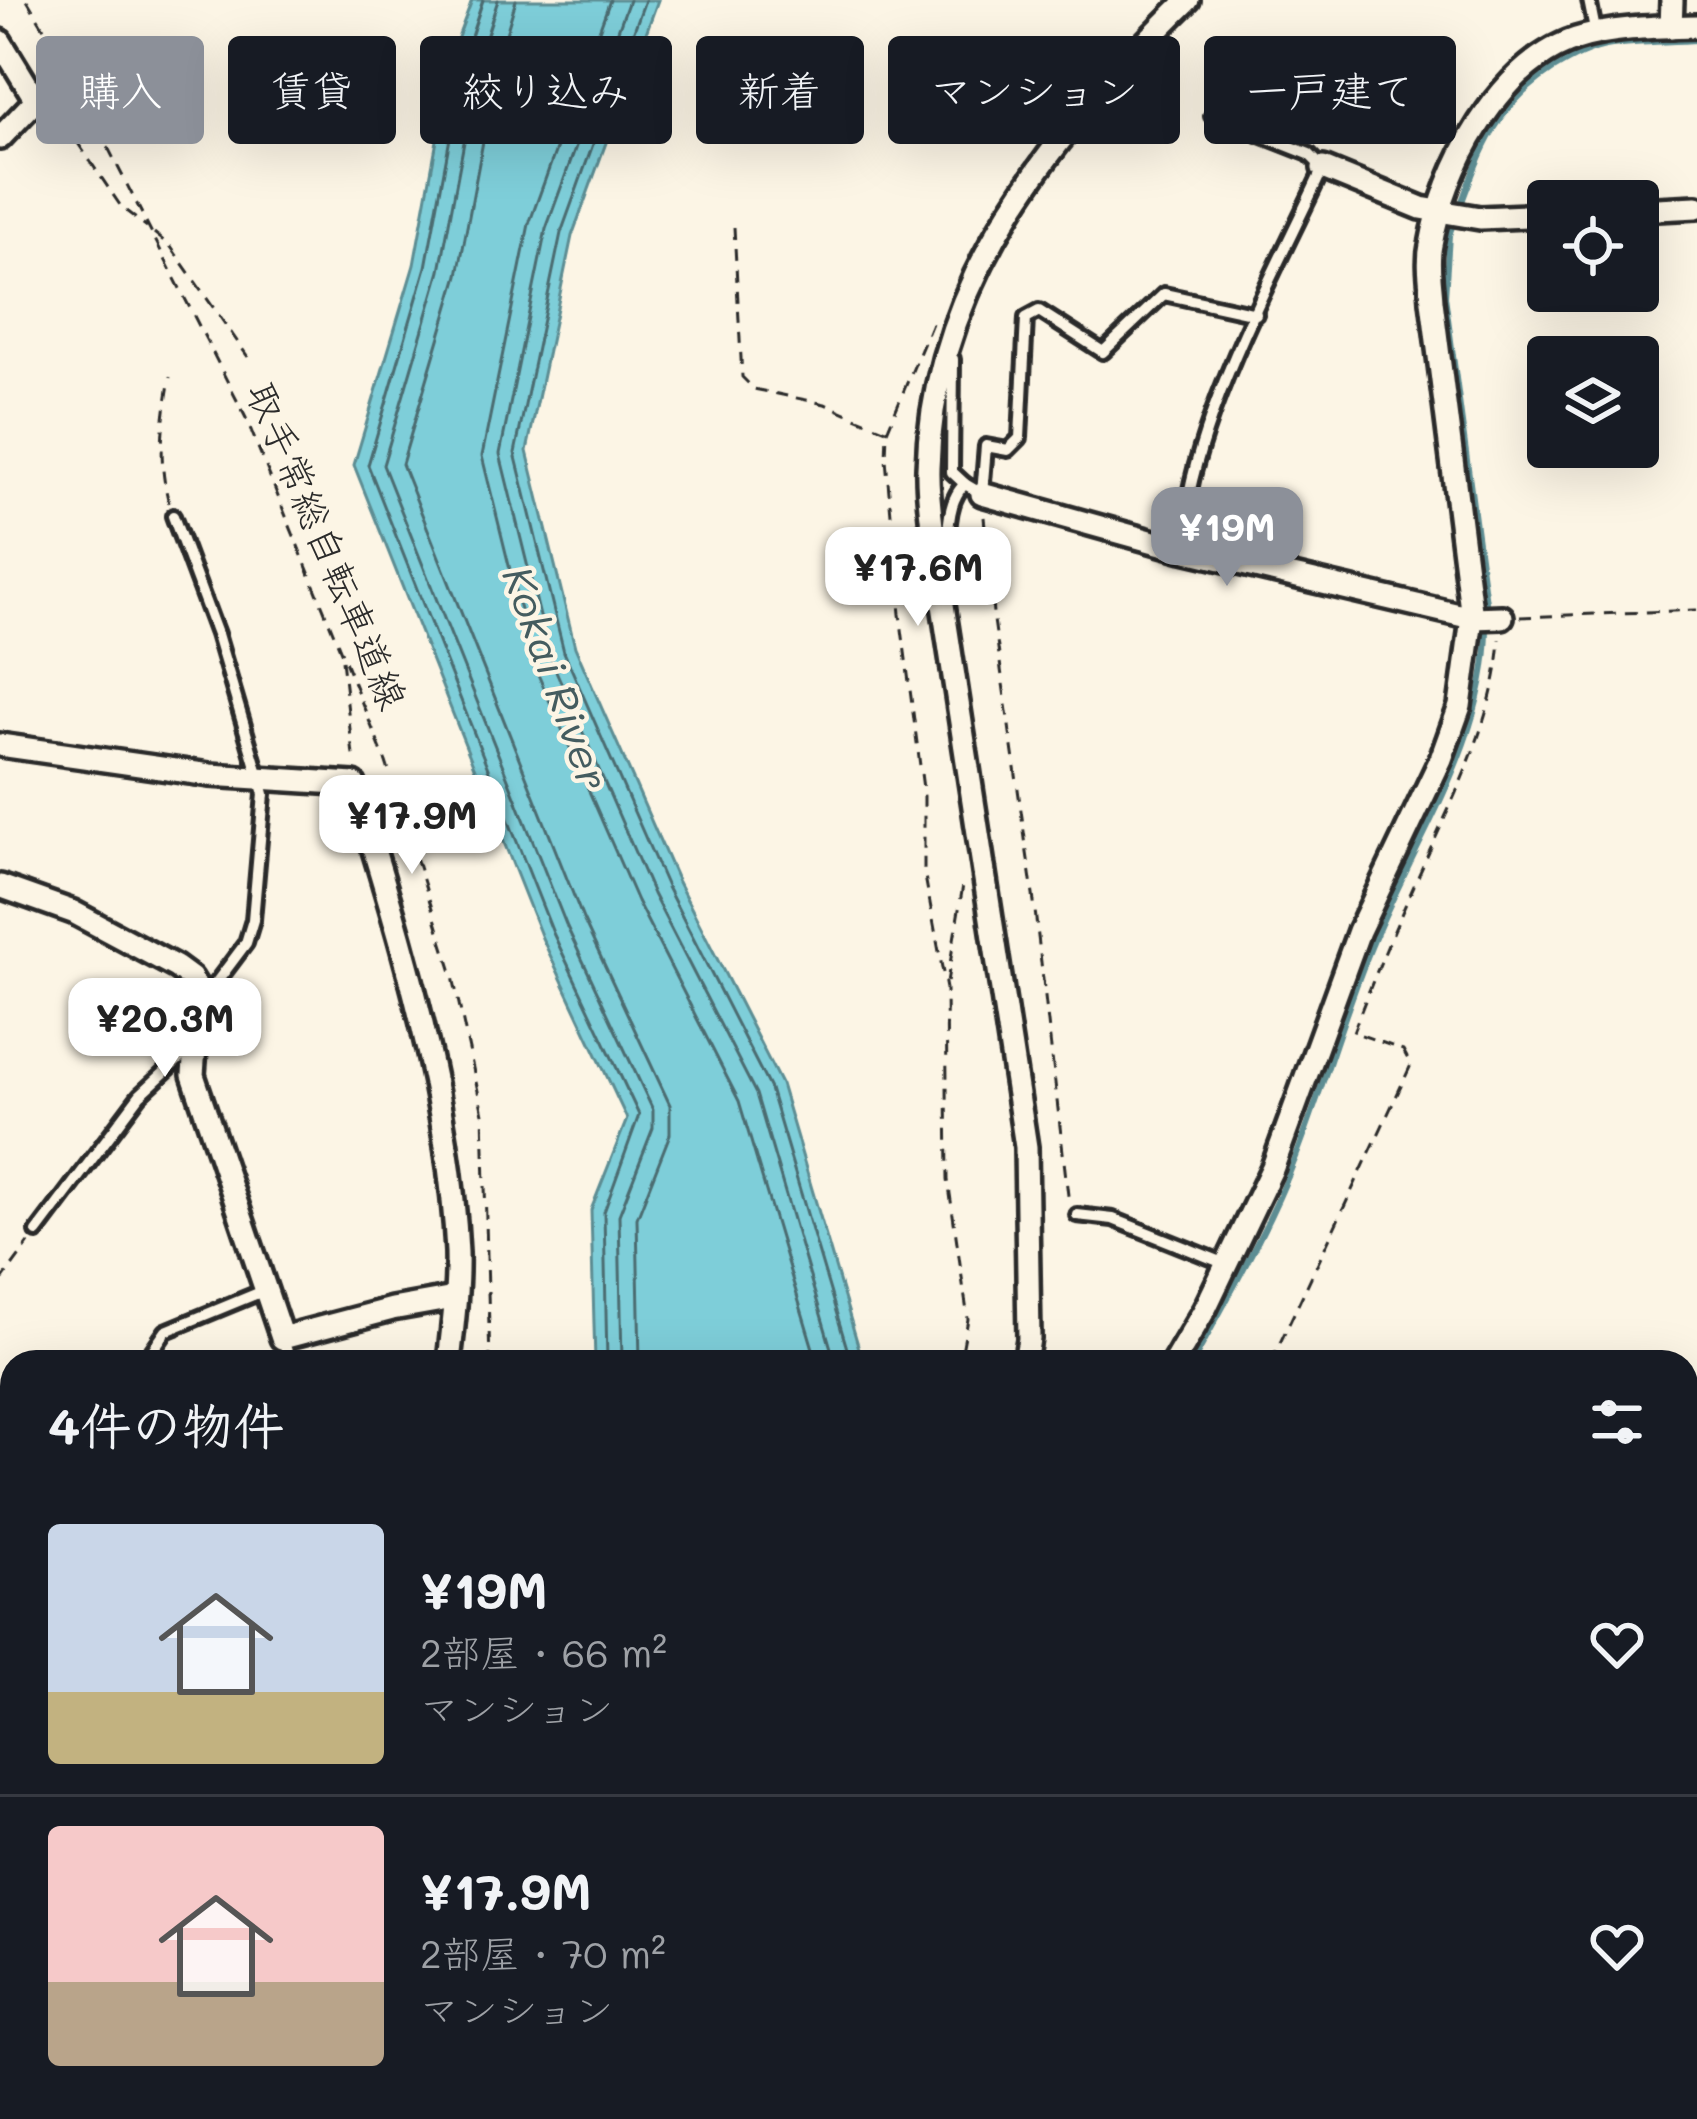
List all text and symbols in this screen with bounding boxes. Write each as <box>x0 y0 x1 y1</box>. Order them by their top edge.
chip: 購入 <box>36 36 204 144</box>
chip: 賃貸 <box>228 36 396 144</box>
chip: 絞り込み <box>420 36 672 144</box>
chip: 新着 <box>696 36 864 144</box>
chip: マンション <box>888 36 1180 144</box>
chip: 一戸建て <box>1204 36 1456 144</box>
map controls <box>1527 180 1659 468</box>
button: locate <box>1527 180 1659 312</box>
button: layers <box>1527 336 1659 468</box>
street label: 取手常総自転車道線 <box>236 373 420 717</box>
pin: ¥19M <box>1156 487 1298 589</box>
text: ¥19M <box>1178 500 1276 551</box>
pin: ¥17.6M <box>820 527 1016 629</box>
text: ¥17.6M <box>852 540 984 591</box>
water label: Kokai River <box>491 559 623 797</box>
pin: ¥17.9M <box>314 775 510 877</box>
text: ¥17.9M <box>346 788 478 839</box>
pin: ¥20.3M <box>67 978 263 1080</box>
text: ¥20.3M <box>95 991 235 1042</box>
icon: filters <box>1584 1389 1650 1455</box>
text: 4件の物件 <box>48 1390 284 1457</box>
text: ¥19M <box>420 1555 548 1622</box>
icon: home <box>144 1572 288 1716</box>
icon: heart <box>1584 1611 1650 1677</box>
text: 2部屋 · 66 m² <box>420 1626 667 1677</box>
text: マンション <box>420 1682 613 1733</box>
text: ¥17.9M <box>420 1856 592 1923</box>
icon: home <box>144 1874 288 2018</box>
icon: heart <box>1584 1913 1650 1979</box>
text: 2部屋 · 70 m² <box>420 1927 666 1978</box>
text: マンション <box>420 1983 613 2034</box>

